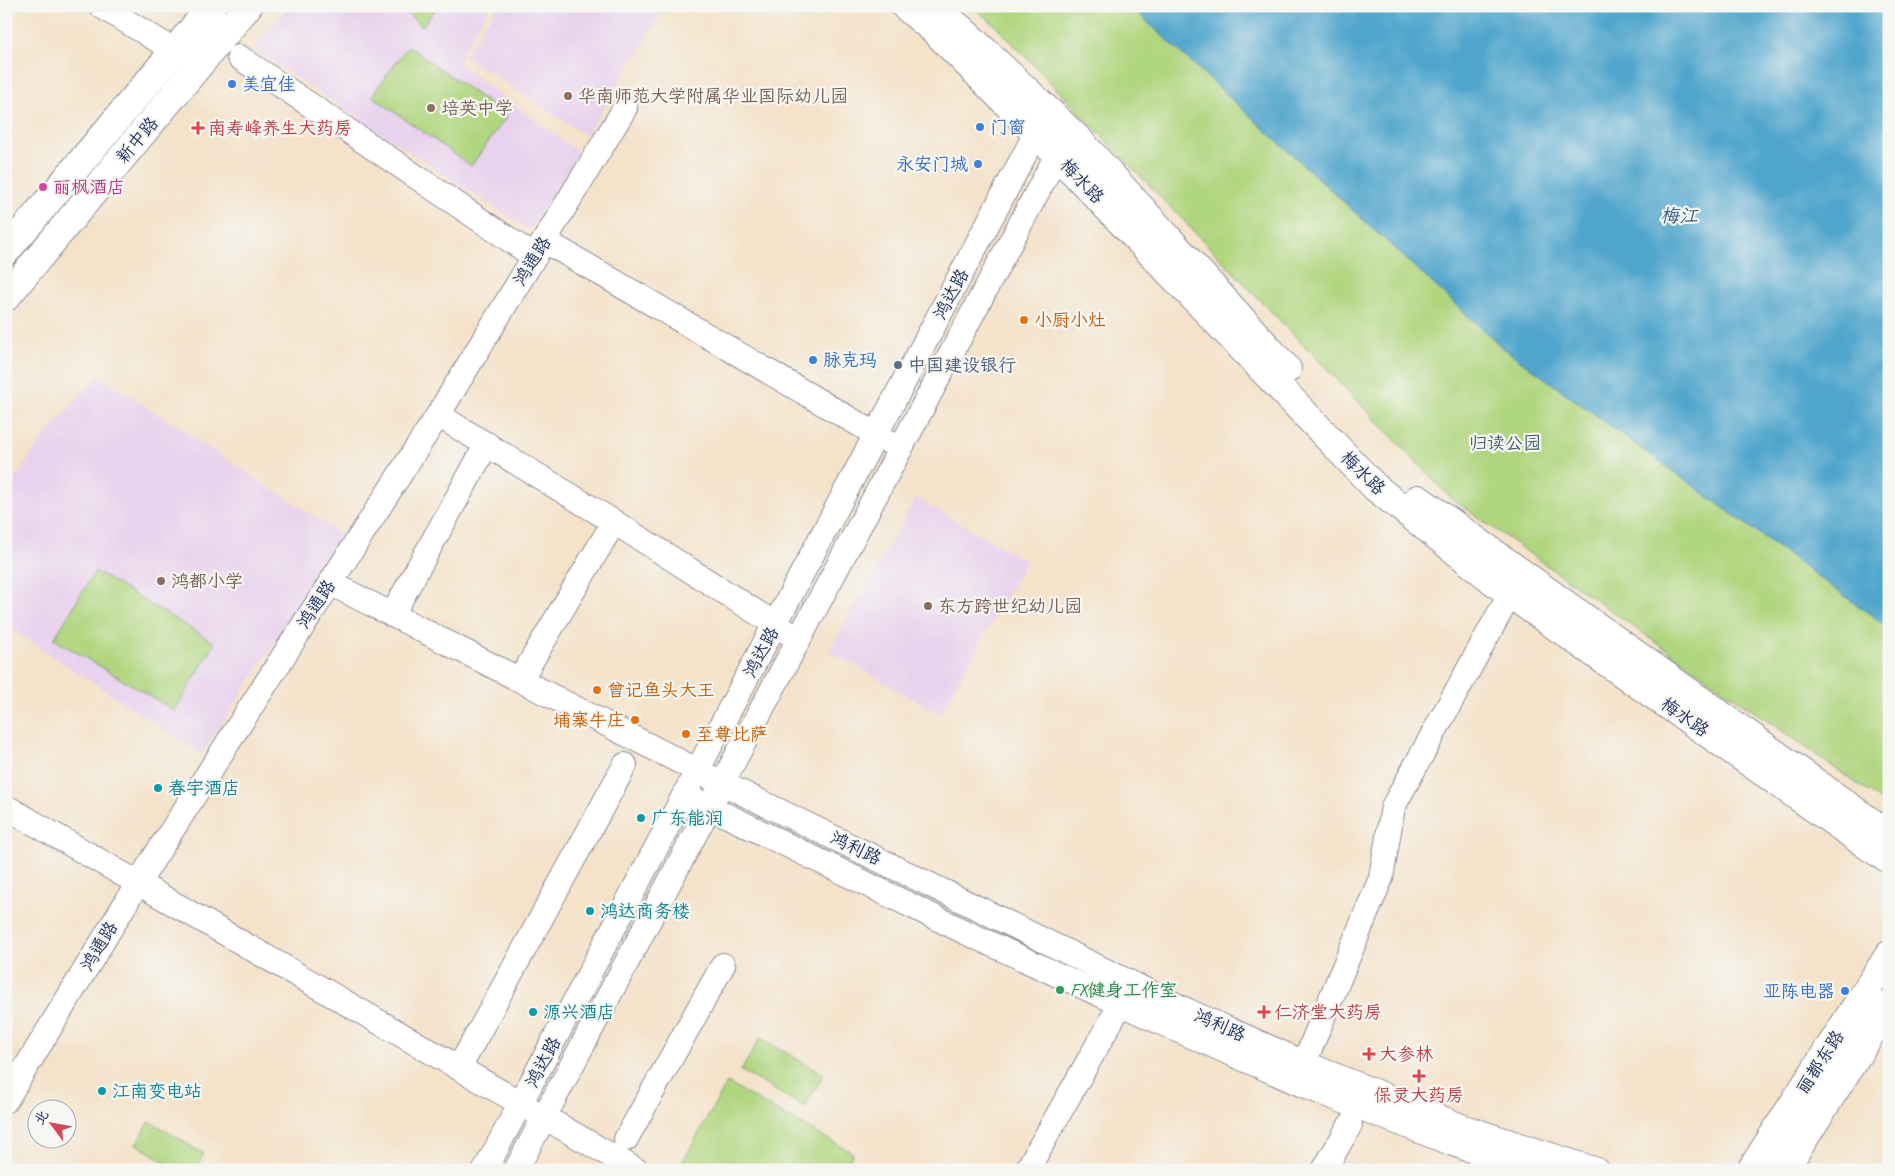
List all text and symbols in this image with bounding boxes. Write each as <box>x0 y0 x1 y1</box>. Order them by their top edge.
place label: 美宜佳 <box>242 73 296 95</box>
marker: 美宜佳 <box>226 78 238 90</box>
place label: 华南师范大学附属华业国际幼儿园 <box>578 85 848 107</box>
marker: 华南师范大学附属华业国际幼儿园 <box>562 90 574 102</box>
place label: 培英中学 <box>441 97 513 119</box>
marker: 培英中学 <box>425 102 437 114</box>
street label: 新中路 <box>111 112 163 168</box>
place label: 门窗 <box>990 116 1026 138</box>
place label: 南寿峰养生大药房 <box>208 117 352 139</box>
marker: 门窗 <box>974 121 986 133</box>
marker: 南寿峰养生大药房 <box>192 122 204 134</box>
place label: 永安门城 <box>896 153 968 175</box>
street label: 梅水路 <box>1055 154 1109 208</box>
marker: 永安门城 <box>972 158 984 170</box>
place label: 丽枫酒店 <box>53 176 125 198</box>
marker: 丽枫酒店 <box>37 181 49 193</box>
water label: 梅江 <box>1660 204 1699 228</box>
street label: 鸿通路 <box>508 232 556 290</box>
street label: 鸿达路 <box>929 265 973 323</box>
place label: 小厨小灶 <box>1034 309 1106 331</box>
marker: 小厨小灶 <box>1018 314 1030 326</box>
place label: 脉克玛 <box>823 349 877 371</box>
marker: 脉克玛 <box>807 354 819 366</box>
place label: 中国建设银行 <box>908 354 1016 376</box>
marker: 中国建设银行 <box>892 359 904 371</box>
park label: 归读公园 <box>1469 432 1541 454</box>
street label: 梅水路 <box>1336 446 1390 500</box>
place label: 鸿都小学 <box>171 570 243 592</box>
marker: 鸿都小学 <box>155 575 167 587</box>
street label: 鸿通路 <box>292 575 340 633</box>
place label: 东方跨世纪幼儿园 <box>938 595 1082 617</box>
marker: 东方跨世纪幼儿园 <box>922 600 934 612</box>
street label: 鸿达路 <box>739 623 783 681</box>
place label: 曾记鱼头大王 <box>607 679 715 701</box>
marker: 曾记鱼头大王 <box>591 684 603 696</box>
street label: 梅水路 <box>1657 693 1713 741</box>
place label: 埔寨牛庄 <box>553 709 625 731</box>
marker: 埔寨牛庄 <box>629 714 641 726</box>
place label: 至尊比萨 <box>696 723 768 745</box>
marker: 至尊比萨 <box>680 728 692 740</box>
place label: 春宇酒店 <box>168 777 240 799</box>
marker: 春宇酒店 <box>152 782 164 794</box>
place label: 广东能润 <box>651 807 723 829</box>
marker: 广东能润 <box>635 812 647 824</box>
street label: 鸿利路 <box>827 826 885 870</box>
place label: 鸿达商务楼 <box>600 900 690 922</box>
marker: 鸿达商务楼 <box>584 905 596 917</box>
street label: 鸿通路 <box>76 917 122 975</box>
place label: FX健身工作室 <box>1070 979 1178 1001</box>
place label: 亚陈电器 <box>1763 980 1835 1002</box>
marker: FX健身工作室 <box>1054 984 1066 996</box>
marker: 亚陈电器 <box>1839 985 1851 997</box>
place label: 源兴酒店 <box>543 1001 615 1023</box>
place label: 仁济堂大药房 <box>1274 1001 1382 1023</box>
street label: 鸿利路 <box>1191 1004 1249 1046</box>
marker: 源兴酒店 <box>527 1006 539 1018</box>
marker: 仁济堂大药房 <box>1258 1006 1270 1018</box>
street label: 丽都东路 <box>1791 1026 1849 1098</box>
street label: 鸿达路 <box>521 1033 565 1091</box>
place label: 大参林 <box>1379 1043 1433 1065</box>
marker: 大参林 <box>1363 1048 1375 1060</box>
marker: 保灵大药房 <box>1413 1070 1425 1082</box>
place label: 江南变电站 <box>112 1080 202 1102</box>
place label: 保灵大药房 <box>1374 1084 1464 1106</box>
marker: 江南变电站 <box>96 1085 108 1097</box>
north arrow <box>28 1098 78 1148</box>
text: 北 <box>30 1107 52 1128</box>

